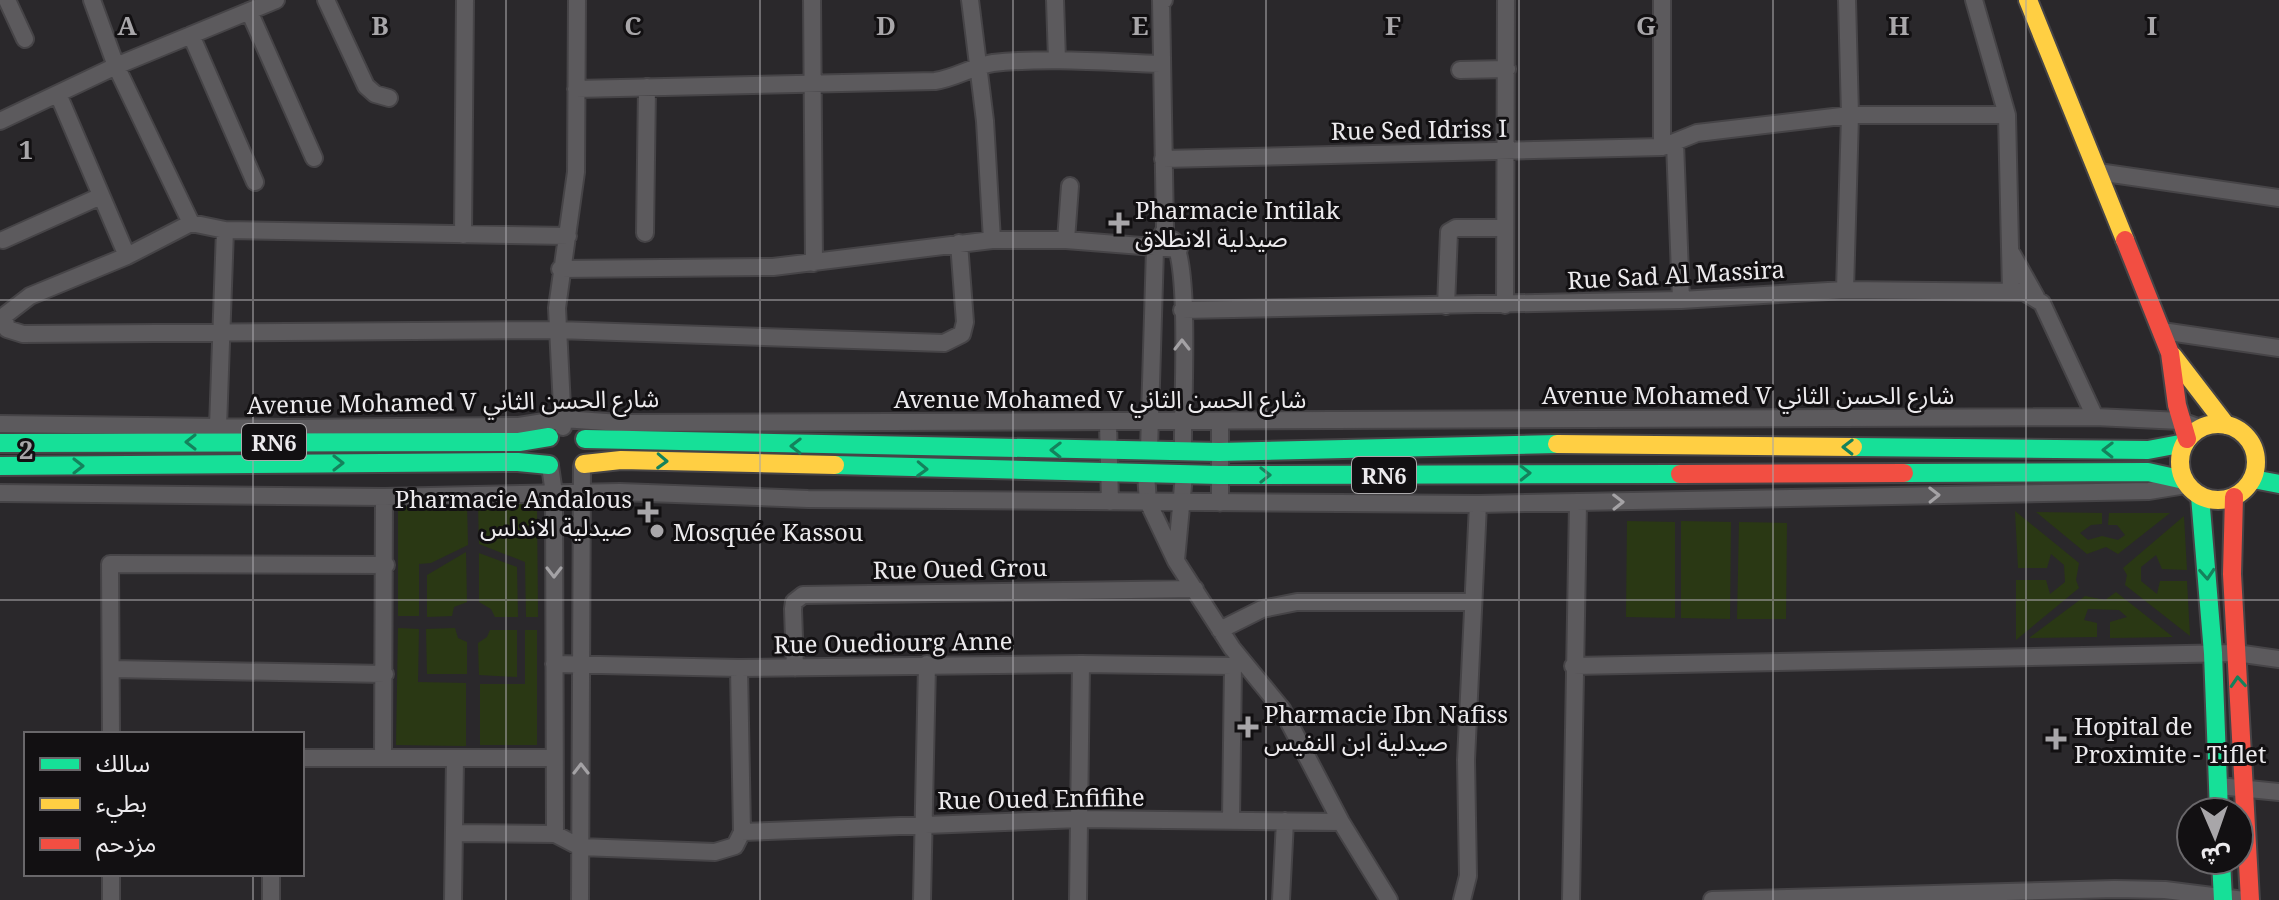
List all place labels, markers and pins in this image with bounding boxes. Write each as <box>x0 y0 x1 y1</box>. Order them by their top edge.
place label: Pharmacie Intilak صيدلية الانطلاق <box>1135 193 1341 254</box>
marker: Pharmacie Intilak صيدلية الانطلاق <box>1110 214 1128 232</box>
place label: Pharmacie Andalous صيدلية الاندلس <box>395 482 632 543</box>
marker: Pharmacie Andalous صيدلية الاندلس <box>639 503 657 521</box>
place label: Mosquée Kassou <box>673 515 863 548</box>
marker: Mosquée Kassou <box>648 522 666 540</box>
place label: Pharmacie Ibn Nafiss صيدلية ابن النفيس <box>1264 697 1508 758</box>
place label: Hopital de Proximite - Tiflet <box>2074 709 2266 770</box>
marker: Pharmacie Ibn Nafiss صيدلية ابن النفيس <box>1239 718 1257 736</box>
marker: Hopital de Proximite - Tiflet <box>2045 728 2067 750</box>

